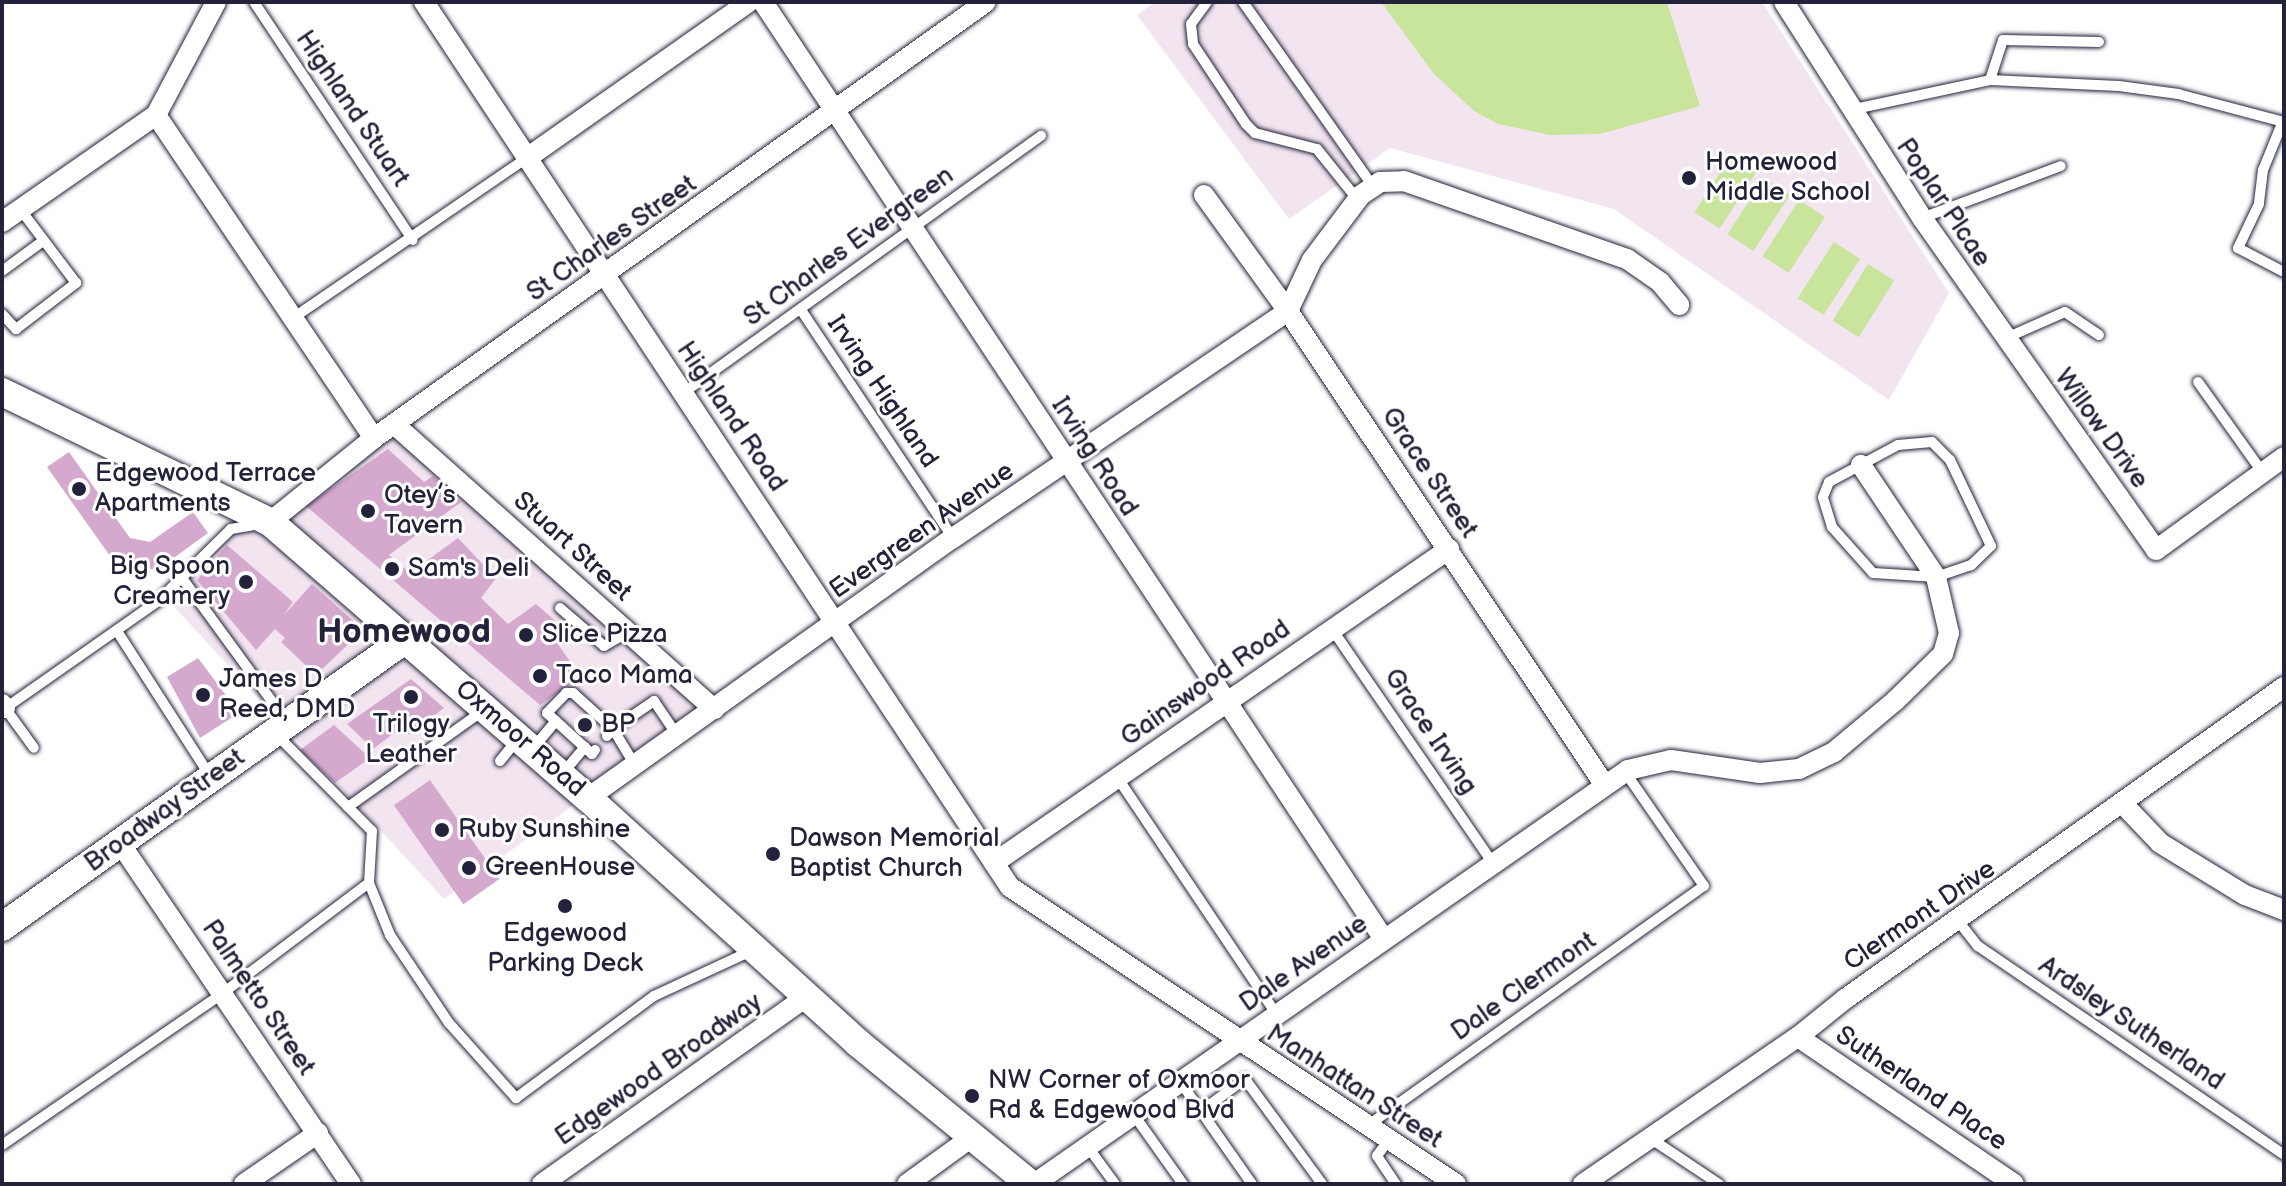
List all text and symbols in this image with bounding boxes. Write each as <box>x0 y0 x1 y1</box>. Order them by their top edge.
street label: Highland Stuart <box>288 25 416 193</box>
street label: Poplar Plcae <box>1889 133 1997 273</box>
place label: Homewood Middle School <box>1705 147 1871 208</box>
street label: St Charles Evergreen <box>738 160 960 334</box>
street label: St Charles Street <box>521 169 703 309</box>
marker: Homewood Middle School <box>1680 169 1698 187</box>
street label: Irving Highland <box>820 310 944 474</box>
street label: Highland Road <box>669 336 793 498</box>
street label: Willow Drive <box>2047 363 2155 495</box>
street label: Irving Road <box>1044 392 1144 522</box>
street label: Grace Street <box>1374 402 1484 544</box>
street label: Evergreen Avenue <box>824 456 1020 606</box>
place label: Edgewood Terrace Apartments <box>95 458 317 520</box>
marker: Edgewood Terrace Apartments <box>70 480 88 498</box>
place label: Otey’s Tavern <box>384 480 463 542</box>
street label: Stuart Street <box>506 486 638 608</box>
marker: Otey’s Tavern <box>359 502 377 520</box>
place label: Big Spoon Creamery <box>109 551 230 612</box>
place label: Sam's Deli <box>408 553 529 585</box>
marker: Sam's Deli <box>383 560 401 578</box>
marker: Big Spoon Creamery <box>237 573 255 591</box>
district label: Homewood <box>317 612 491 652</box>
street label: Gainswood Road <box>1115 614 1297 754</box>
place label: Slice Pizza <box>542 619 668 651</box>
marker: Slice Pizza <box>517 626 535 644</box>
place label: Taco Mama <box>556 660 693 692</box>
street label: Grace Irving <box>1377 663 1483 801</box>
place label: James D Reed, DMD <box>219 664 355 726</box>
marker: Taco Mama <box>531 667 549 685</box>
street label: Oxmoor Road <box>449 674 591 804</box>
marker: James D Reed, DMD <box>194 686 212 704</box>
marker: Trilogy Leather <box>402 688 420 706</box>
place label: Trilogy Leather <box>365 709 457 770</box>
place label: BP <box>601 709 635 741</box>
marker: BP <box>576 716 594 734</box>
street label: Broadway Street <box>78 742 252 880</box>
place label: Ruby Sunshine <box>458 814 632 846</box>
marker: Ruby Sunshine <box>433 821 451 839</box>
place label: Dawson Memorial Baptist Church <box>789 823 999 884</box>
marker: Dawson Memorial Baptist Church <box>764 845 782 863</box>
place label: GreenHouse <box>485 852 635 884</box>
street label: Clermont Drive <box>1838 854 2002 978</box>
marker: GreenHouse <box>460 859 478 877</box>
marker: Edgewood Parking Deck <box>556 897 574 915</box>
street label: Dale Avenue <box>1234 909 1374 1019</box>
street label: Palmetto Street <box>194 914 322 1082</box>
place label: Edgewood Parking Deck <box>487 918 643 980</box>
street label: Dale Clermont <box>1446 926 1602 1048</box>
street label: Ardsley Sutherland <box>2031 950 2231 1098</box>
street label: Edgewood Broadway <box>550 987 768 1153</box>
street label: Manhattan Street <box>1260 1018 1448 1156</box>
street label: Sutherland Place <box>1829 1020 2013 1158</box>
place label: NW Corner of Oxmoor Rd & Edgewood Blvd <box>988 1065 1250 1126</box>
marker: NW Corner of Oxmoor Rd & Edgewood Blvd <box>963 1087 981 1105</box>

